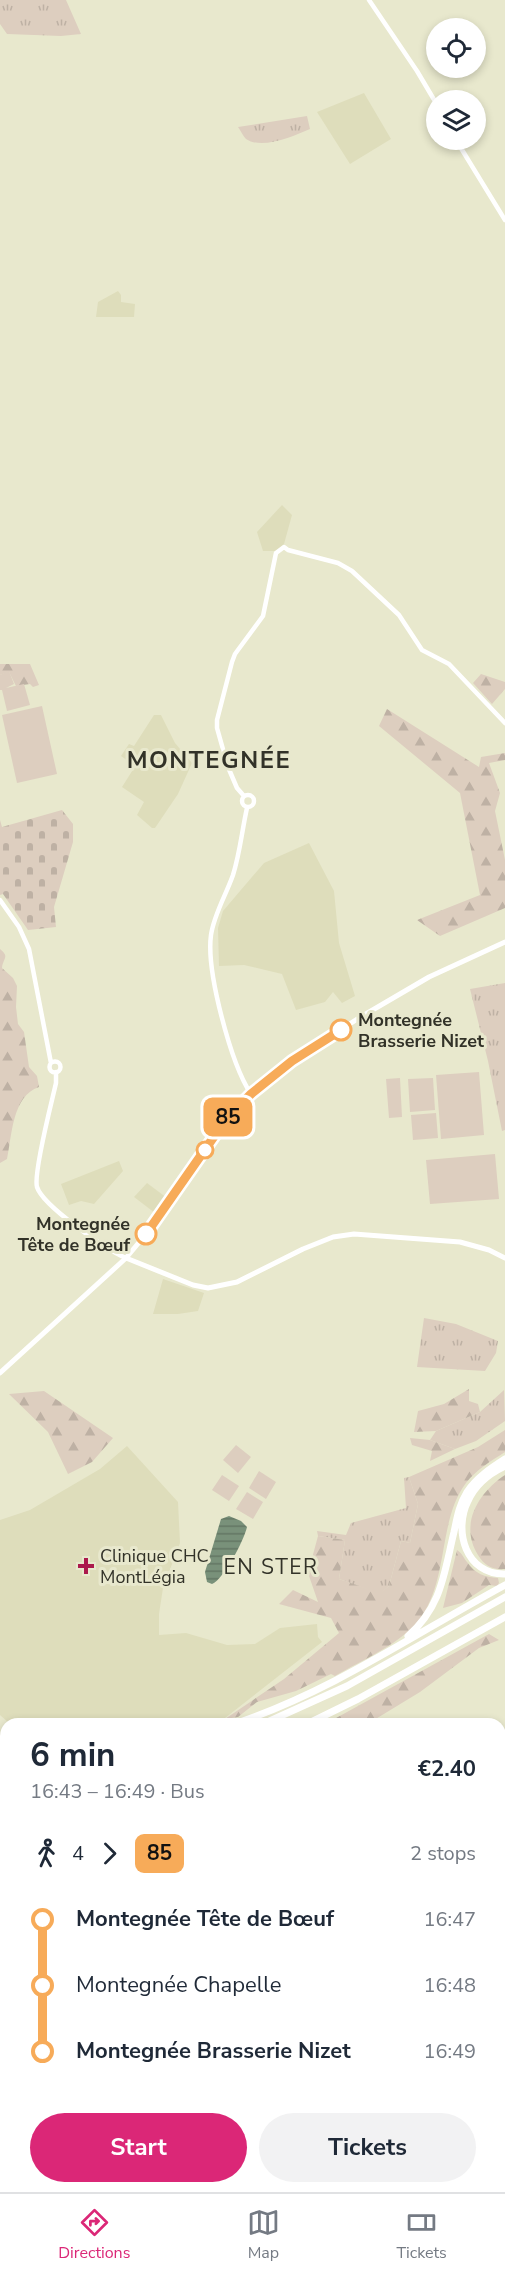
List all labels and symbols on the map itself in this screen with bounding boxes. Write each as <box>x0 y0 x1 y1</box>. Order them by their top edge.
district label: MONTEGNÉE <box>127 744 291 776</box>
place label: Montegnée Brasserie Nizet <box>358 1008 484 1053</box>
marker: Montegnée Brasserie Nizet <box>330 1019 352 1041</box>
line badge: 85 <box>201 1098 255 1136</box>
unlabelled marker <box>196 1141 214 1159</box>
place label: Montegnée Tête de Bœuf <box>18 1212 130 1257</box>
marker: Montegnée Tête de Bœuf <box>135 1223 157 1245</box>
place label: Clinique CHC MontLégia <box>100 1544 209 1589</box>
district label: EN STER <box>223 1553 319 1581</box>
marker: Clinique CHC MontLégia <box>77 1557 95 1575</box>

